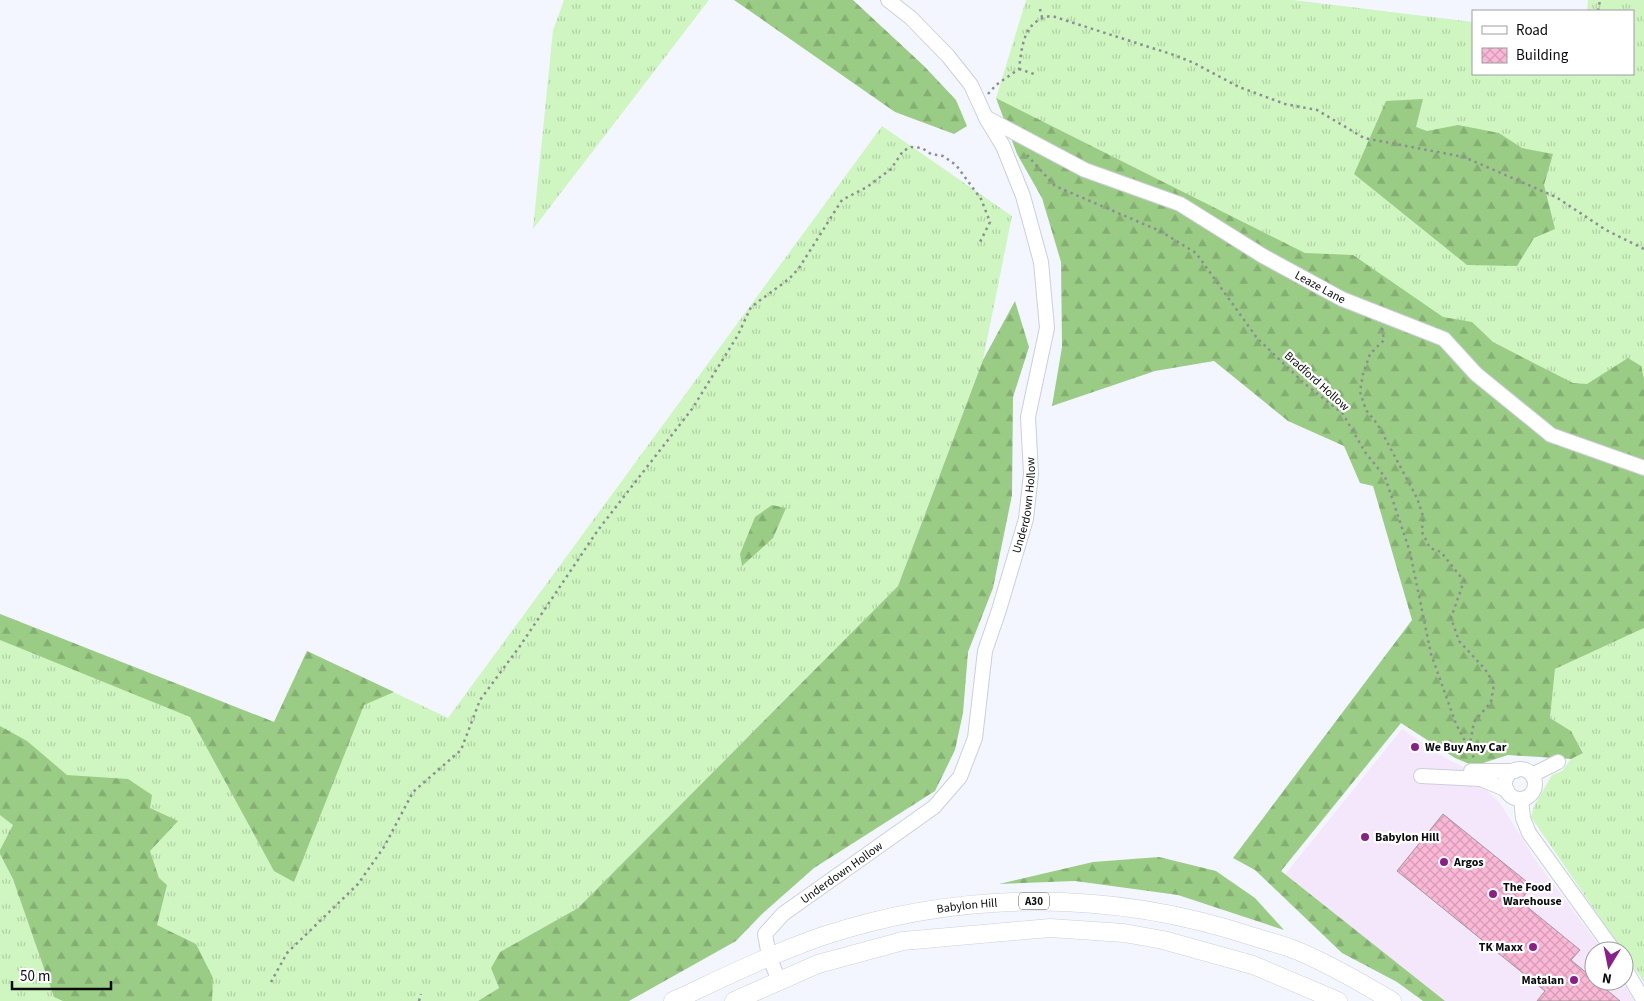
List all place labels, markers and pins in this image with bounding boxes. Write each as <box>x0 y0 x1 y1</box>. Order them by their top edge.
place label: We Buy Any Car <box>1425 739 1507 756</box>
marker: We Buy Any Car <box>1409 741 1421 753</box>
place label: Babylon Hill <box>1375 829 1440 846</box>
marker: Babylon Hill <box>1359 831 1371 843</box>
place label: Argos <box>1453 854 1484 871</box>
marker: Argos <box>1438 856 1450 868</box>
place label: The Food Warehouse <box>1503 879 1562 910</box>
marker: The Food Warehouse <box>1487 888 1499 900</box>
place label: TK Maxx <box>1479 939 1523 956</box>
marker: TK Maxx <box>1527 941 1539 953</box>
place label: Matalan <box>1521 972 1564 989</box>
marker: Matalan <box>1568 974 1580 986</box>

